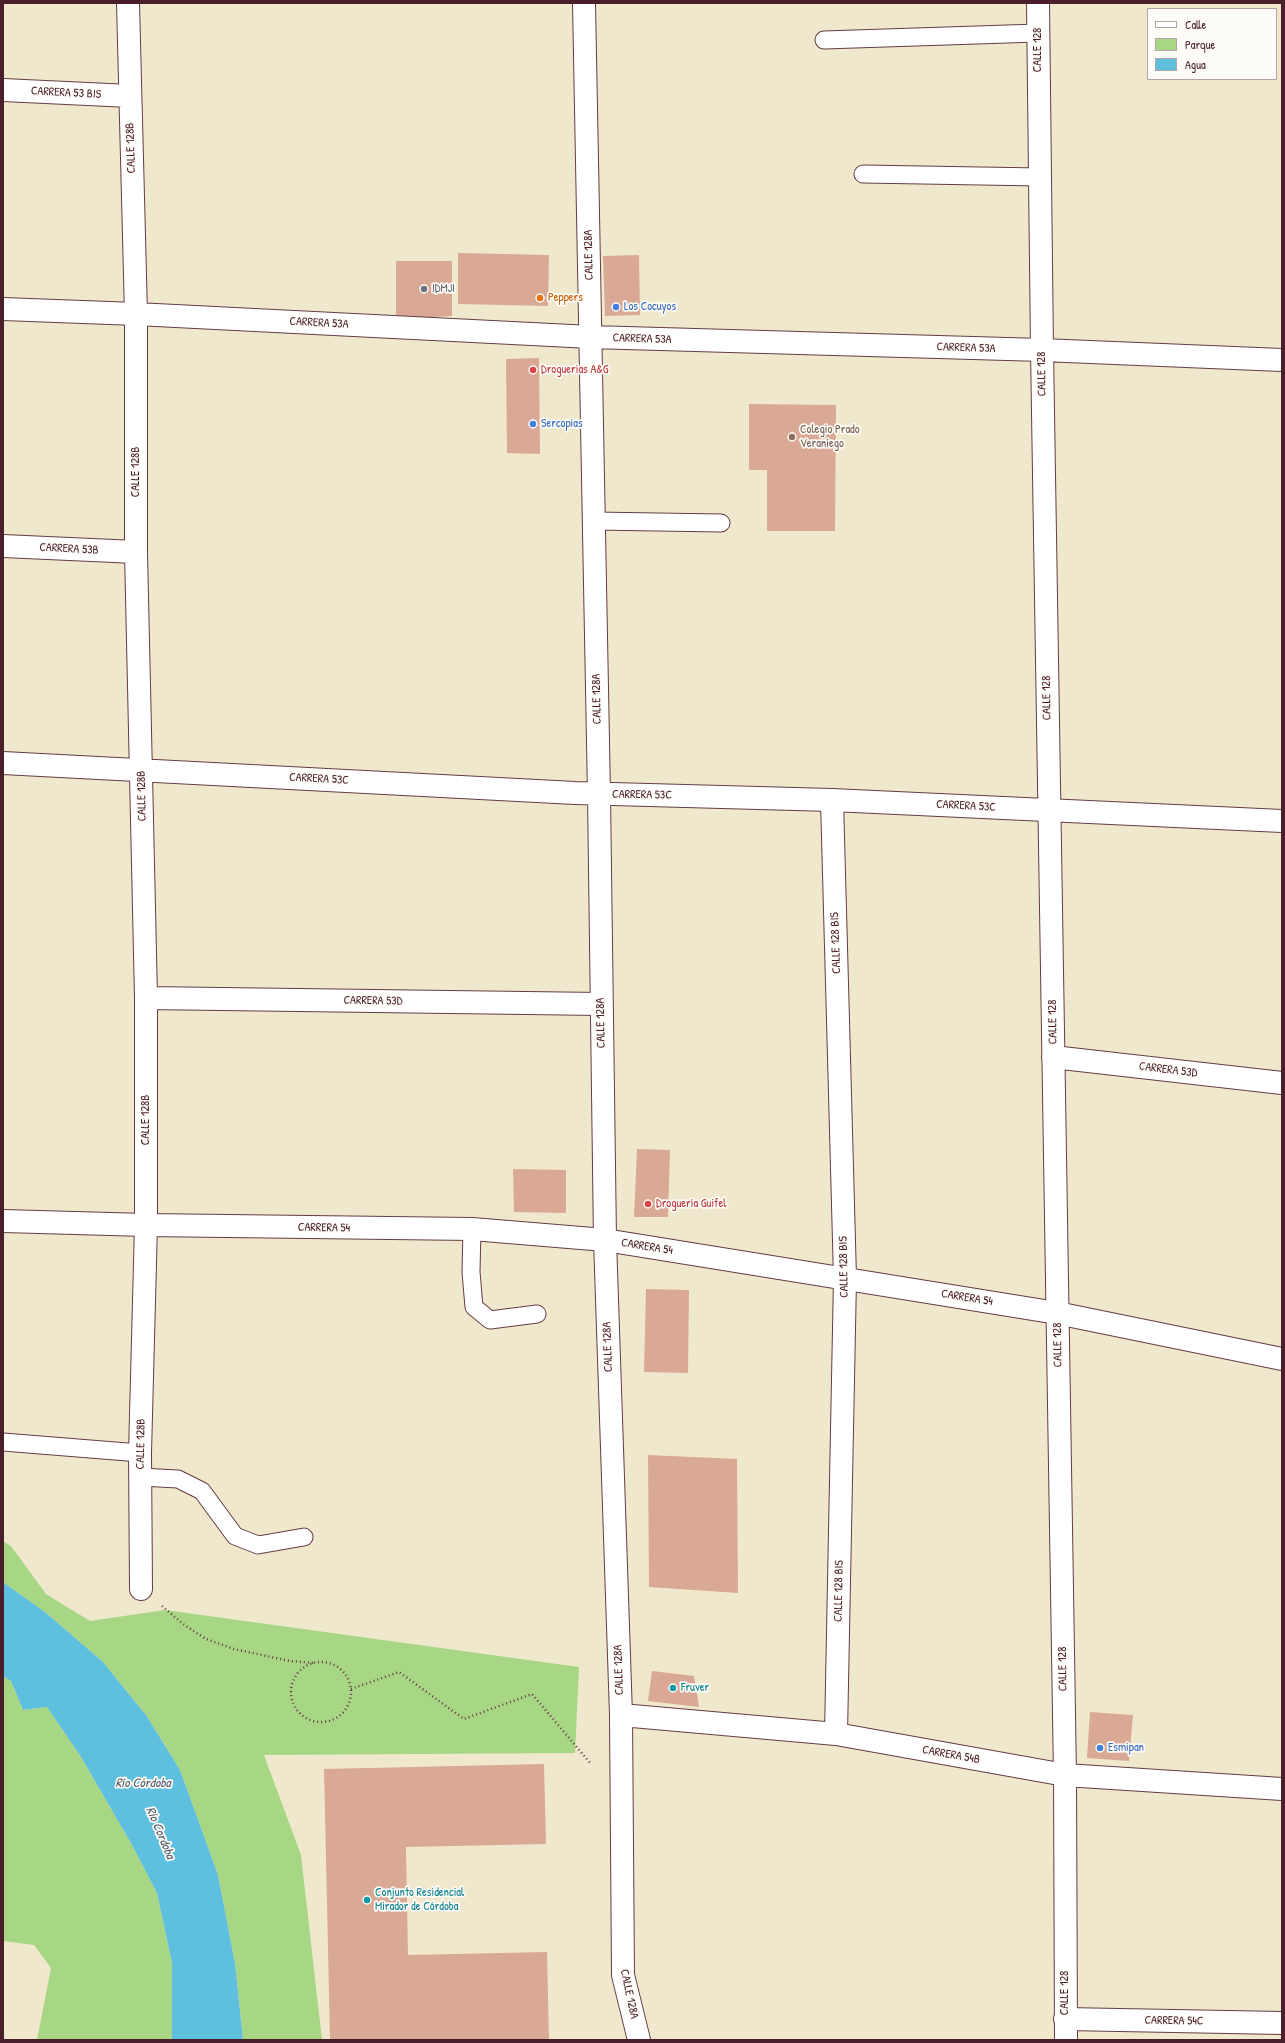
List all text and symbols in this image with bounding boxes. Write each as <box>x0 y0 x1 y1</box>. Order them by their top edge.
legend <box>1147 8 1277 80</box>
text: Calle <box>1185 16 1206 33</box>
street label: CALLE 128 <box>1031 28 1045 72</box>
text: Parque <box>1185 36 1215 53</box>
text: Agua <box>1185 56 1206 73</box>
street label: CARRERA 53 BIS <box>31 84 101 102</box>
street label: CALLE 128B <box>123 122 139 174</box>
street label: CALLE 128A <box>581 230 597 280</box>
place label: IDMJI <box>432 282 455 296</box>
marker: IDMJI <box>419 284 429 294</box>
place label: Peppers <box>548 291 583 305</box>
marker: Peppers <box>535 293 545 303</box>
place label: Los Cocuyos <box>624 300 676 314</box>
marker: Los Cocuyos <box>611 302 621 312</box>
street label: CARRERA 53A <box>289 314 349 332</box>
street label: CARRERA 53A <box>612 331 672 347</box>
street label: CARRERA 53A <box>936 340 996 356</box>
street label: CALLE 128 <box>1034 352 1050 396</box>
place label: Droguerias A&G <box>541 363 608 377</box>
marker: Droguerias A&G <box>528 365 538 375</box>
place label: Sercopias <box>541 417 583 431</box>
marker: Sercopias <box>528 419 538 429</box>
place label: Colegio Prado Veraniego <box>800 423 860 451</box>
marker: Colegio Prado Veraniego <box>787 432 797 442</box>
street label: CALLE 128B <box>129 447 143 497</box>
street label: CARRERA 53B <box>39 540 99 558</box>
street label: CALLE 128A <box>589 674 605 724</box>
street label: CALLE 128 <box>1039 676 1055 720</box>
street label: CARRERA 53C <box>289 770 349 788</box>
street label: CALLE 128B <box>134 771 150 821</box>
street label: CARRERA 53C <box>612 787 672 803</box>
street label: CARRERA 53C <box>936 797 996 815</box>
street label: CALLE 128 BIS <box>828 912 844 974</box>
street label: CARRERA 53D <box>343 993 403 1009</box>
street label: CALLE 128A <box>593 998 609 1048</box>
street label: CALLE 128 <box>1045 1000 1061 1044</box>
street label: CARRERA 53D <box>1138 1059 1198 1081</box>
street label: CALLE 128B <box>139 1095 153 1145</box>
place label: Droguería Guifel <box>656 1197 726 1211</box>
marker: Droguería Guifel <box>643 1199 653 1209</box>
street label: CARRERA 54 <box>298 1220 350 1236</box>
street label: CARRERA 54 <box>620 1236 674 1258</box>
street label: CALLE 128 BIS <box>836 1236 852 1298</box>
street label: CARRERA 54 <box>940 1287 994 1309</box>
street label: CALLE 128A <box>600 1322 616 1372</box>
street label: CALLE 128 <box>1050 1323 1066 1367</box>
street label: CALLE 128B <box>133 1419 149 1469</box>
street label: CALLE 128 BIS <box>831 1560 847 1622</box>
street label: CALLE 128A <box>611 1645 627 1695</box>
street label: CALLE 128 <box>1055 1647 1071 1691</box>
place label: Fruver <box>681 1681 709 1695</box>
marker: Fruver <box>668 1683 678 1693</box>
place label: Esmipan <box>1108 1741 1144 1755</box>
street label: CARRERA 54B <box>921 1743 981 1767</box>
marker: Esmipan <box>1095 1743 1105 1753</box>
water label: Río Córdoba <box>115 1776 171 1792</box>
water label: Río Cordoba <box>142 1805 178 1861</box>
place label: Conjunto Residencial Mirador de Córdoba <box>375 1886 464 1914</box>
marker: Conjunto Residencial Mirador de Córdoba <box>362 1895 372 1905</box>
street label: CALLE 128A <box>617 1968 641 2020</box>
street label: CALLE 128 <box>1058 1971 1072 2015</box>
street label: CARRERA 54C <box>1144 2013 1204 2029</box>

